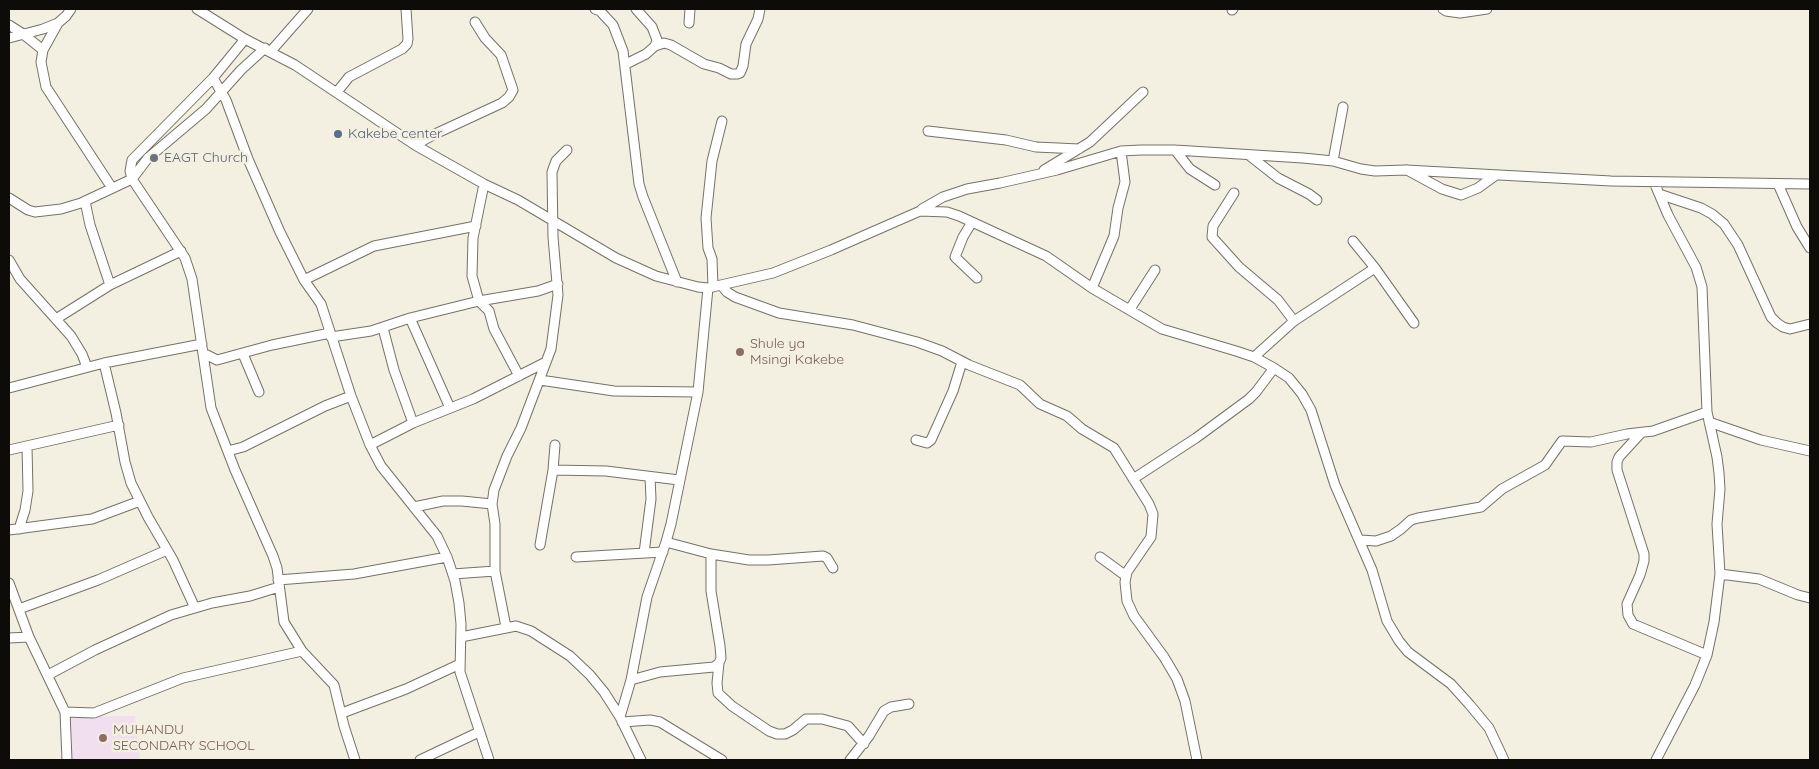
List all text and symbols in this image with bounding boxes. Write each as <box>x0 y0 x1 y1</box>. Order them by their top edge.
place label: Kakebe center <box>348 126 442 142</box>
marker: Kakebe center <box>332 128 344 140</box>
place label: EAGT Church <box>164 150 248 166</box>
marker: EAGT Church <box>148 152 160 164</box>
place label: Shule ya Msingi Kakebe <box>750 336 844 368</box>
marker: Shule ya Msingi Kakebe <box>734 346 746 358</box>
place label: MUHANDU SECONDARY SCHOOL <box>113 722 255 754</box>
marker: MUHANDU SECONDARY SCHOOL <box>97 732 109 744</box>

